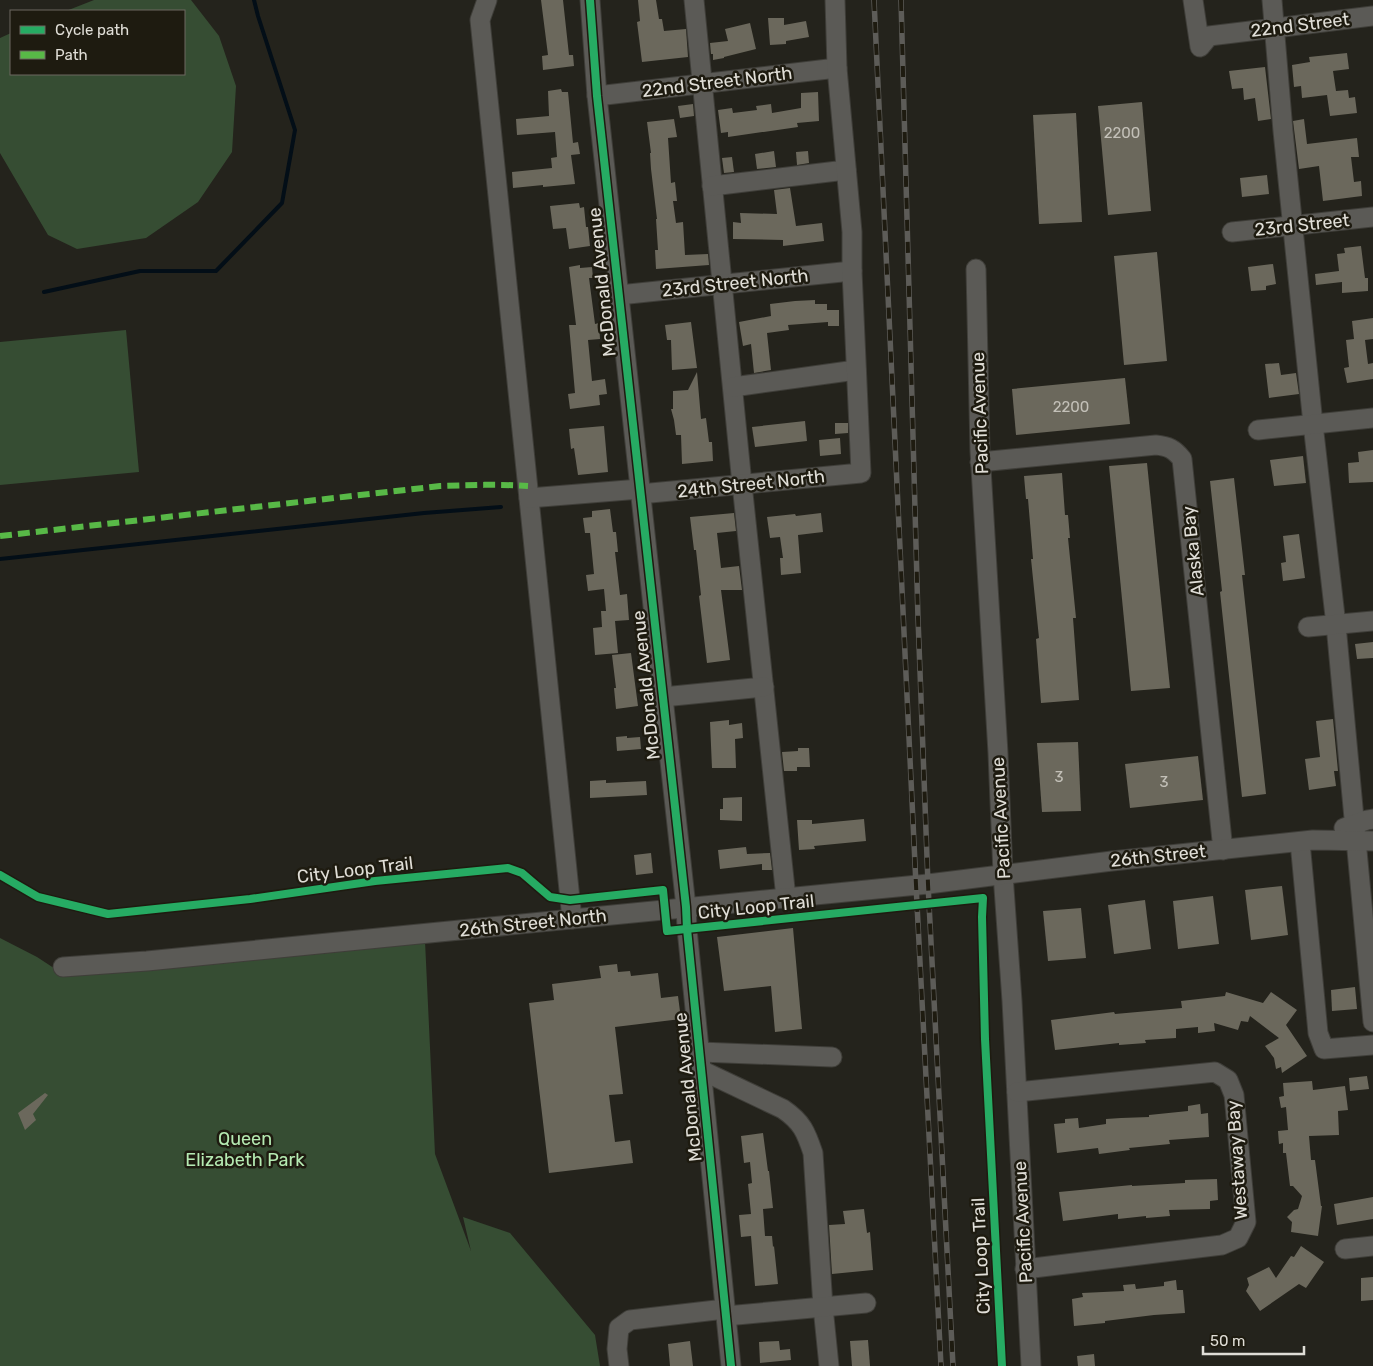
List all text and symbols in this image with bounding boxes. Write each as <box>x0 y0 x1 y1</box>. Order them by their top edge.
street label: 22nd Street <box>1249 8 1351 42</box>
legend <box>10 10 185 75</box>
text: Cycle path <box>55 21 129 39</box>
text: Path <box>55 46 88 64</box>
street label: 22nd Street North <box>641 62 793 102</box>
house number: 2200 <box>1104 124 1140 142</box>
street label: McDonald Avenue <box>583 206 621 358</box>
street label: 23rd Street <box>1254 209 1350 241</box>
street label: 23rd Street North <box>661 264 809 302</box>
street label: Pacific Avenue <box>967 351 993 475</box>
house number: 2200 <box>1053 398 1089 416</box>
street label: 24th Street North <box>676 465 826 503</box>
street label: Alaska Bay <box>1177 505 1209 597</box>
street label: McDonald Avenue <box>627 609 665 761</box>
street label: Pacific Avenue <box>987 756 1015 880</box>
house number: 3 <box>1054 768 1064 786</box>
house number: 3 <box>1159 773 1169 791</box>
street label: 26th Street <box>1109 840 1207 872</box>
street label: City Loop Trail <box>296 852 414 888</box>
street label: City Loop Trail <box>697 890 815 924</box>
street label: 26th Street North <box>458 904 608 942</box>
street label: McDonald Avenue <box>669 1011 707 1163</box>
street label: Westaway Bay <box>1222 1099 1252 1220</box>
park label: Queen Elizabeth Park <box>185 1128 305 1171</box>
street label: Pacific Avenue <box>1009 1160 1037 1284</box>
street label: City Loop Trail <box>967 1197 995 1315</box>
scale bar <box>1203 1324 1304 1356</box>
text: 50 m <box>1210 1332 1245 1350</box>

